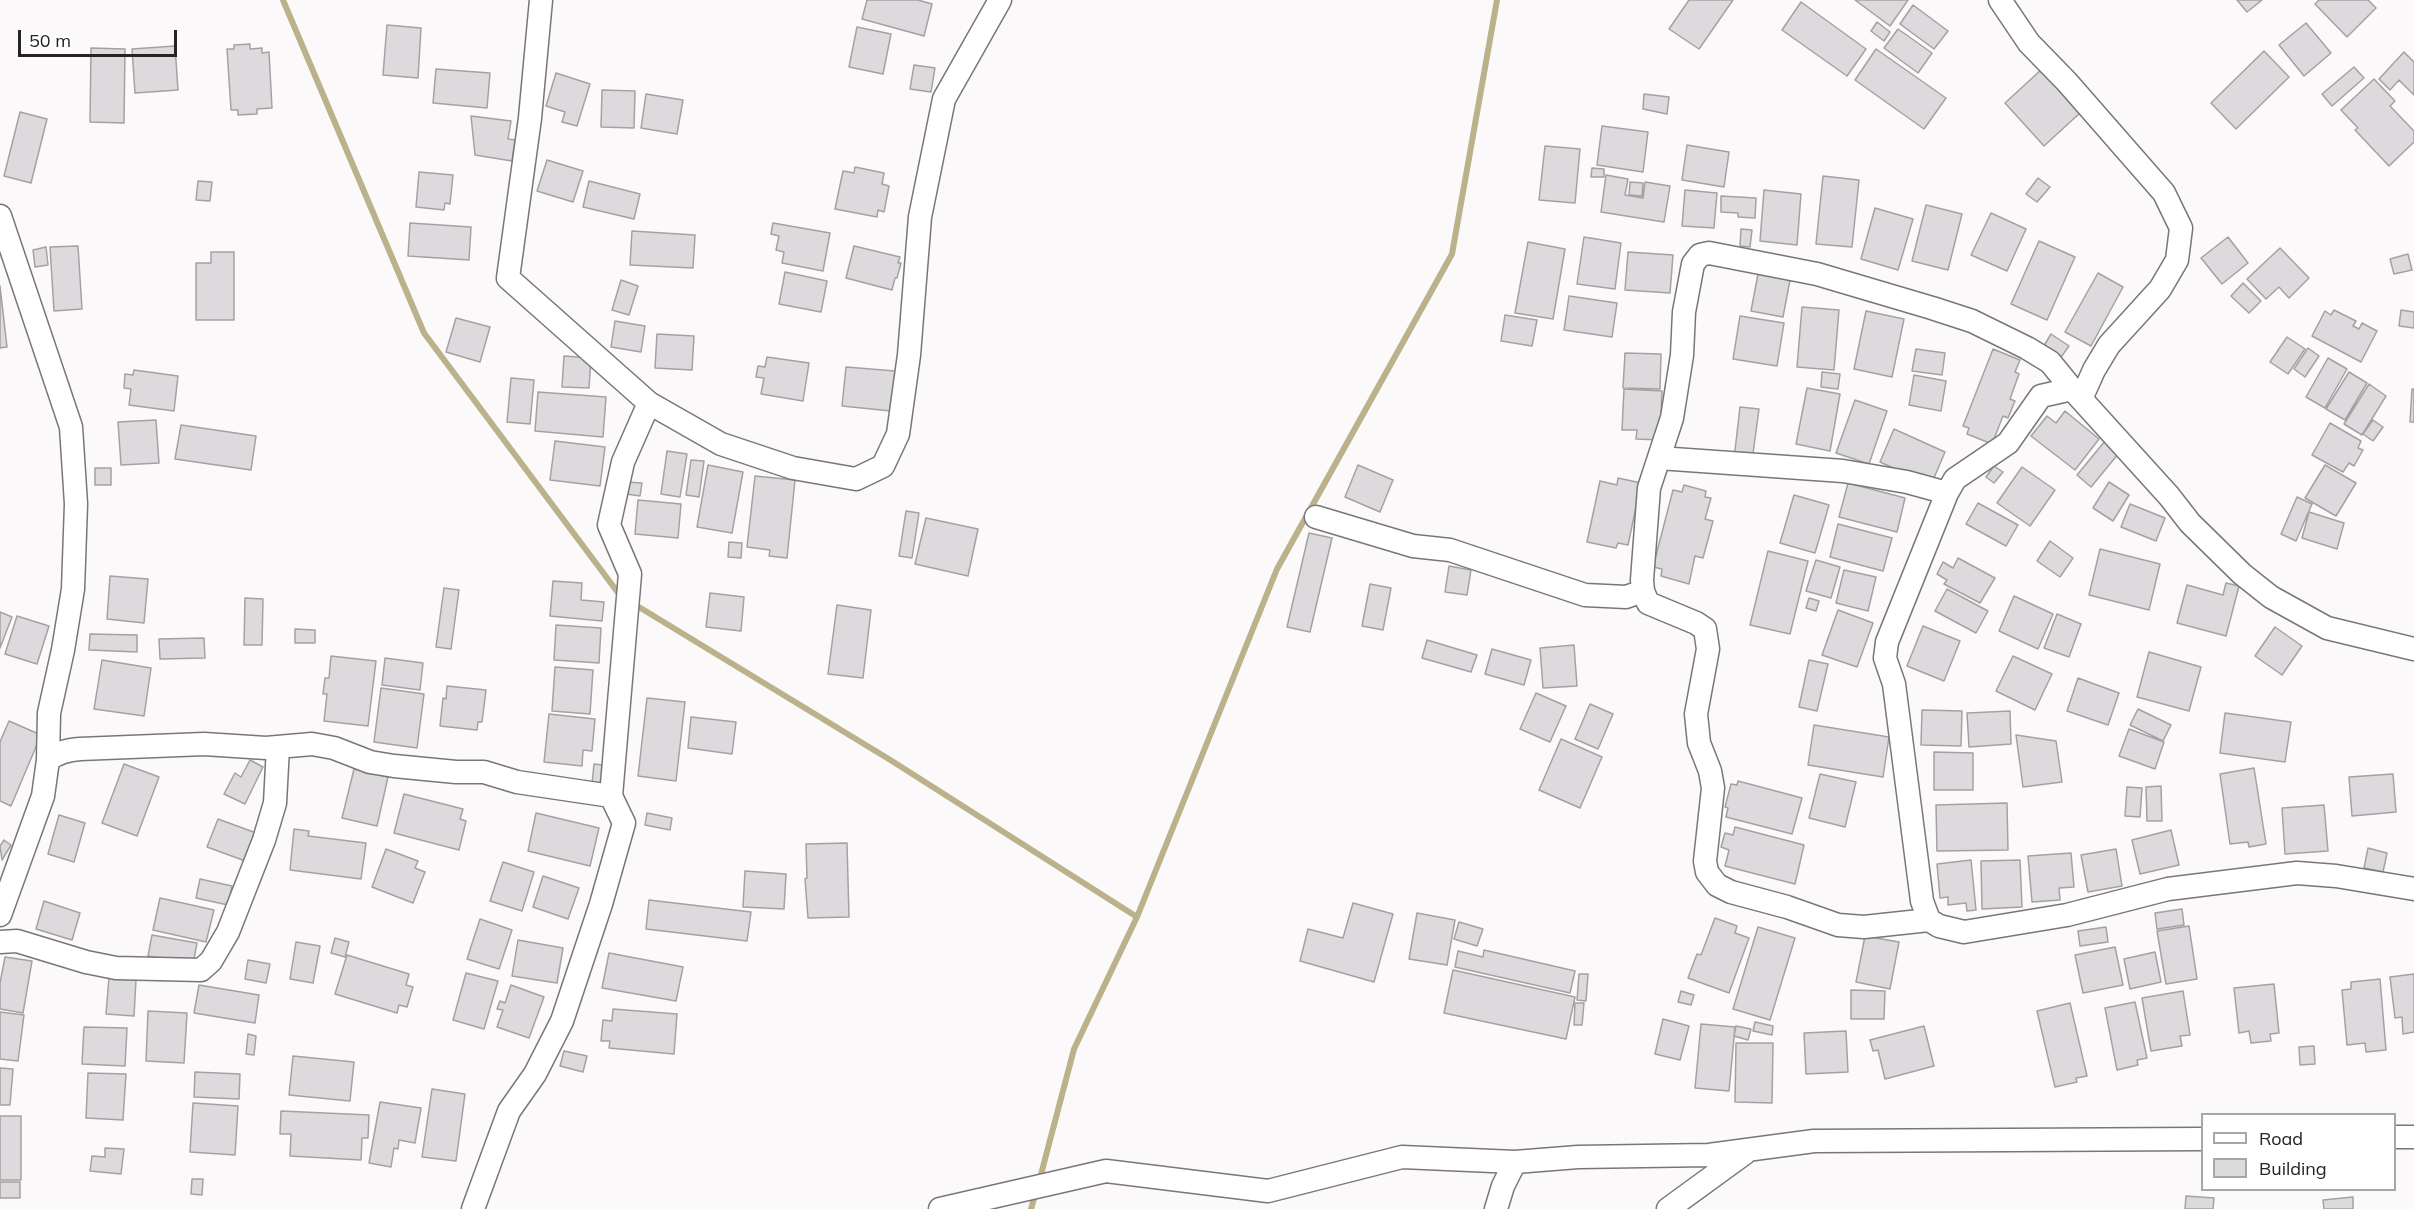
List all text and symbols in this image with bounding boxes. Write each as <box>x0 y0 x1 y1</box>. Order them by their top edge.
scale bar <box>21 18 180 56</box>
text: 50 m <box>29 29 71 52</box>
legend <box>2201 1113 2396 1191</box>
text: Road <box>2259 1127 2303 1150</box>
text: Building <box>2259 1157 2327 1180</box>

